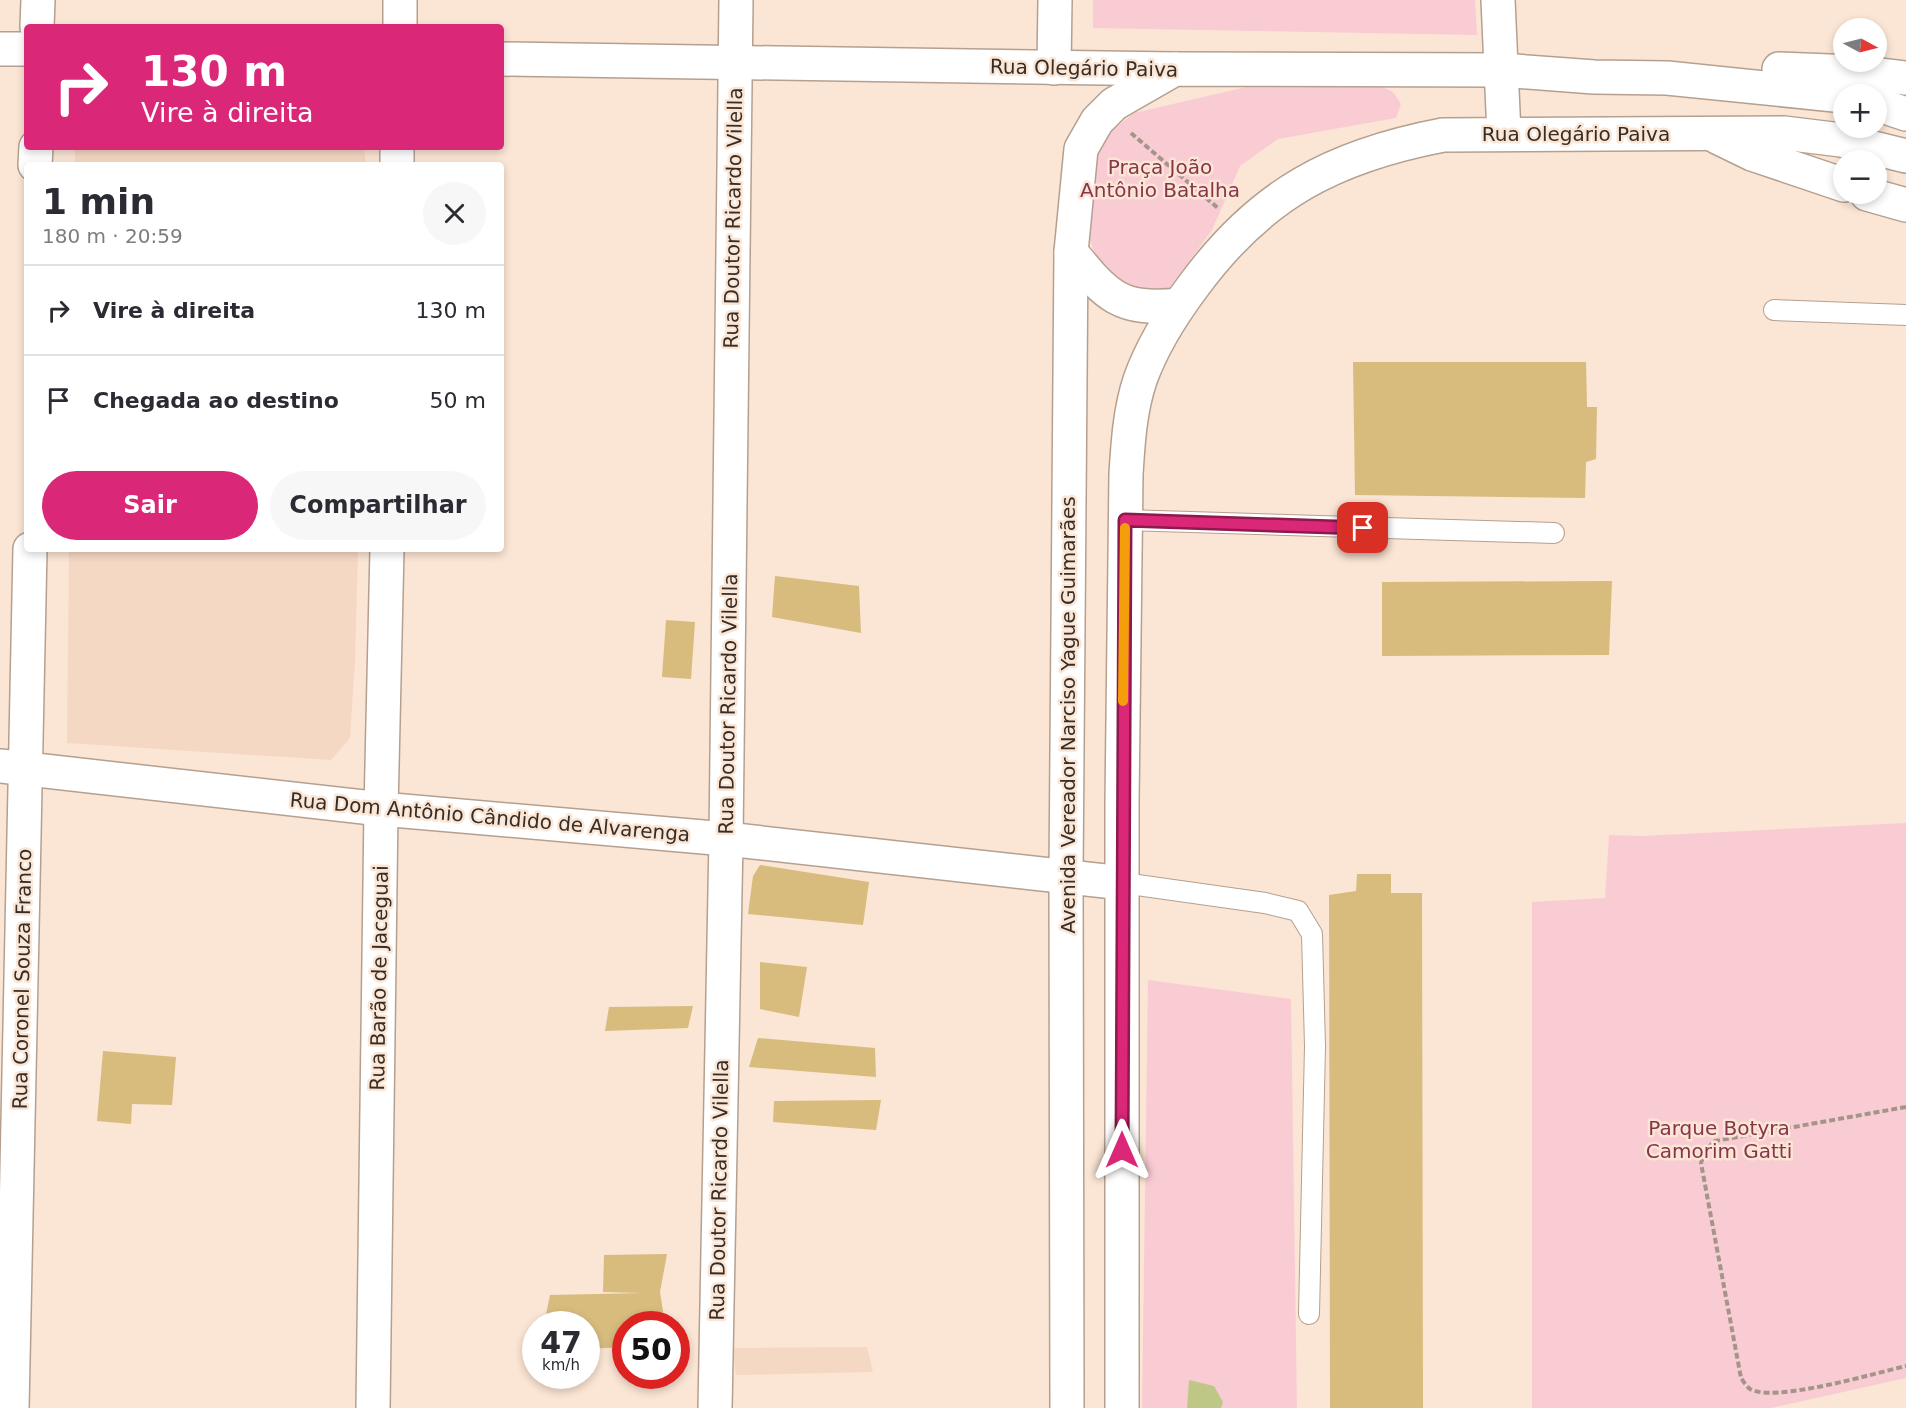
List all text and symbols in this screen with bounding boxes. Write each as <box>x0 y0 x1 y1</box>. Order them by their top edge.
north arrow <box>1833 18 1887 72</box>
map controls <box>1833 18 1887 204</box>
text: 130 m <box>141 47 287 96</box>
icon: right <box>42 48 120 126</box>
street label: Rua Olegário Paiva <box>990 54 1178 82</box>
button: + <box>1833 84 1887 138</box>
street label: Rua Doutor Ricardo Vilella <box>719 87 747 349</box>
text: Vire à direita <box>141 97 314 128</box>
street label: Rua Olegário Paiva <box>1482 122 1670 146</box>
button: − <box>1833 150 1887 204</box>
park label: Praça João Antônio Batalha <box>1080 155 1240 202</box>
text: 1 min <box>42 181 155 222</box>
button: close <box>423 182 486 245</box>
text: 180 m · 20:59 <box>42 224 183 248</box>
icon: right <box>42 294 75 327</box>
text: Vire à direita <box>93 298 255 323</box>
text: 130 m <box>416 298 486 323</box>
icon: arrive <box>42 384 75 417</box>
text: Chegada ao destino <box>93 388 339 413</box>
text: 50 m <box>430 388 486 413</box>
button: Sair <box>42 471 258 540</box>
button: Compartilhar <box>270 471 486 540</box>
street label: Avenida Vereador Narciso Yague Guimarães <box>1056 496 1080 934</box>
pin <box>1337 502 1388 553</box>
icon: arrive <box>1346 511 1379 544</box>
street label: Rua Doutor Ricardo Vilella <box>714 573 742 835</box>
street label: Rua Dom Antônio Cândido de Alvarenga <box>289 788 691 846</box>
street label: Rua Coronel Souza Franco <box>8 849 36 1109</box>
street label: Rua Barão de Jaceguai <box>365 865 393 1091</box>
street label: Rua Doutor Ricardo Vilella <box>705 1059 733 1321</box>
park label: Parque Botyra Camorim Gatti <box>1646 1116 1792 1163</box>
position arrow <box>1090 1118 1154 1182</box>
speed limit sign: 50 <box>612 1311 690 1389</box>
text: 47 <box>540 1325 582 1360</box>
text: km/h <box>542 1356 580 1374</box>

